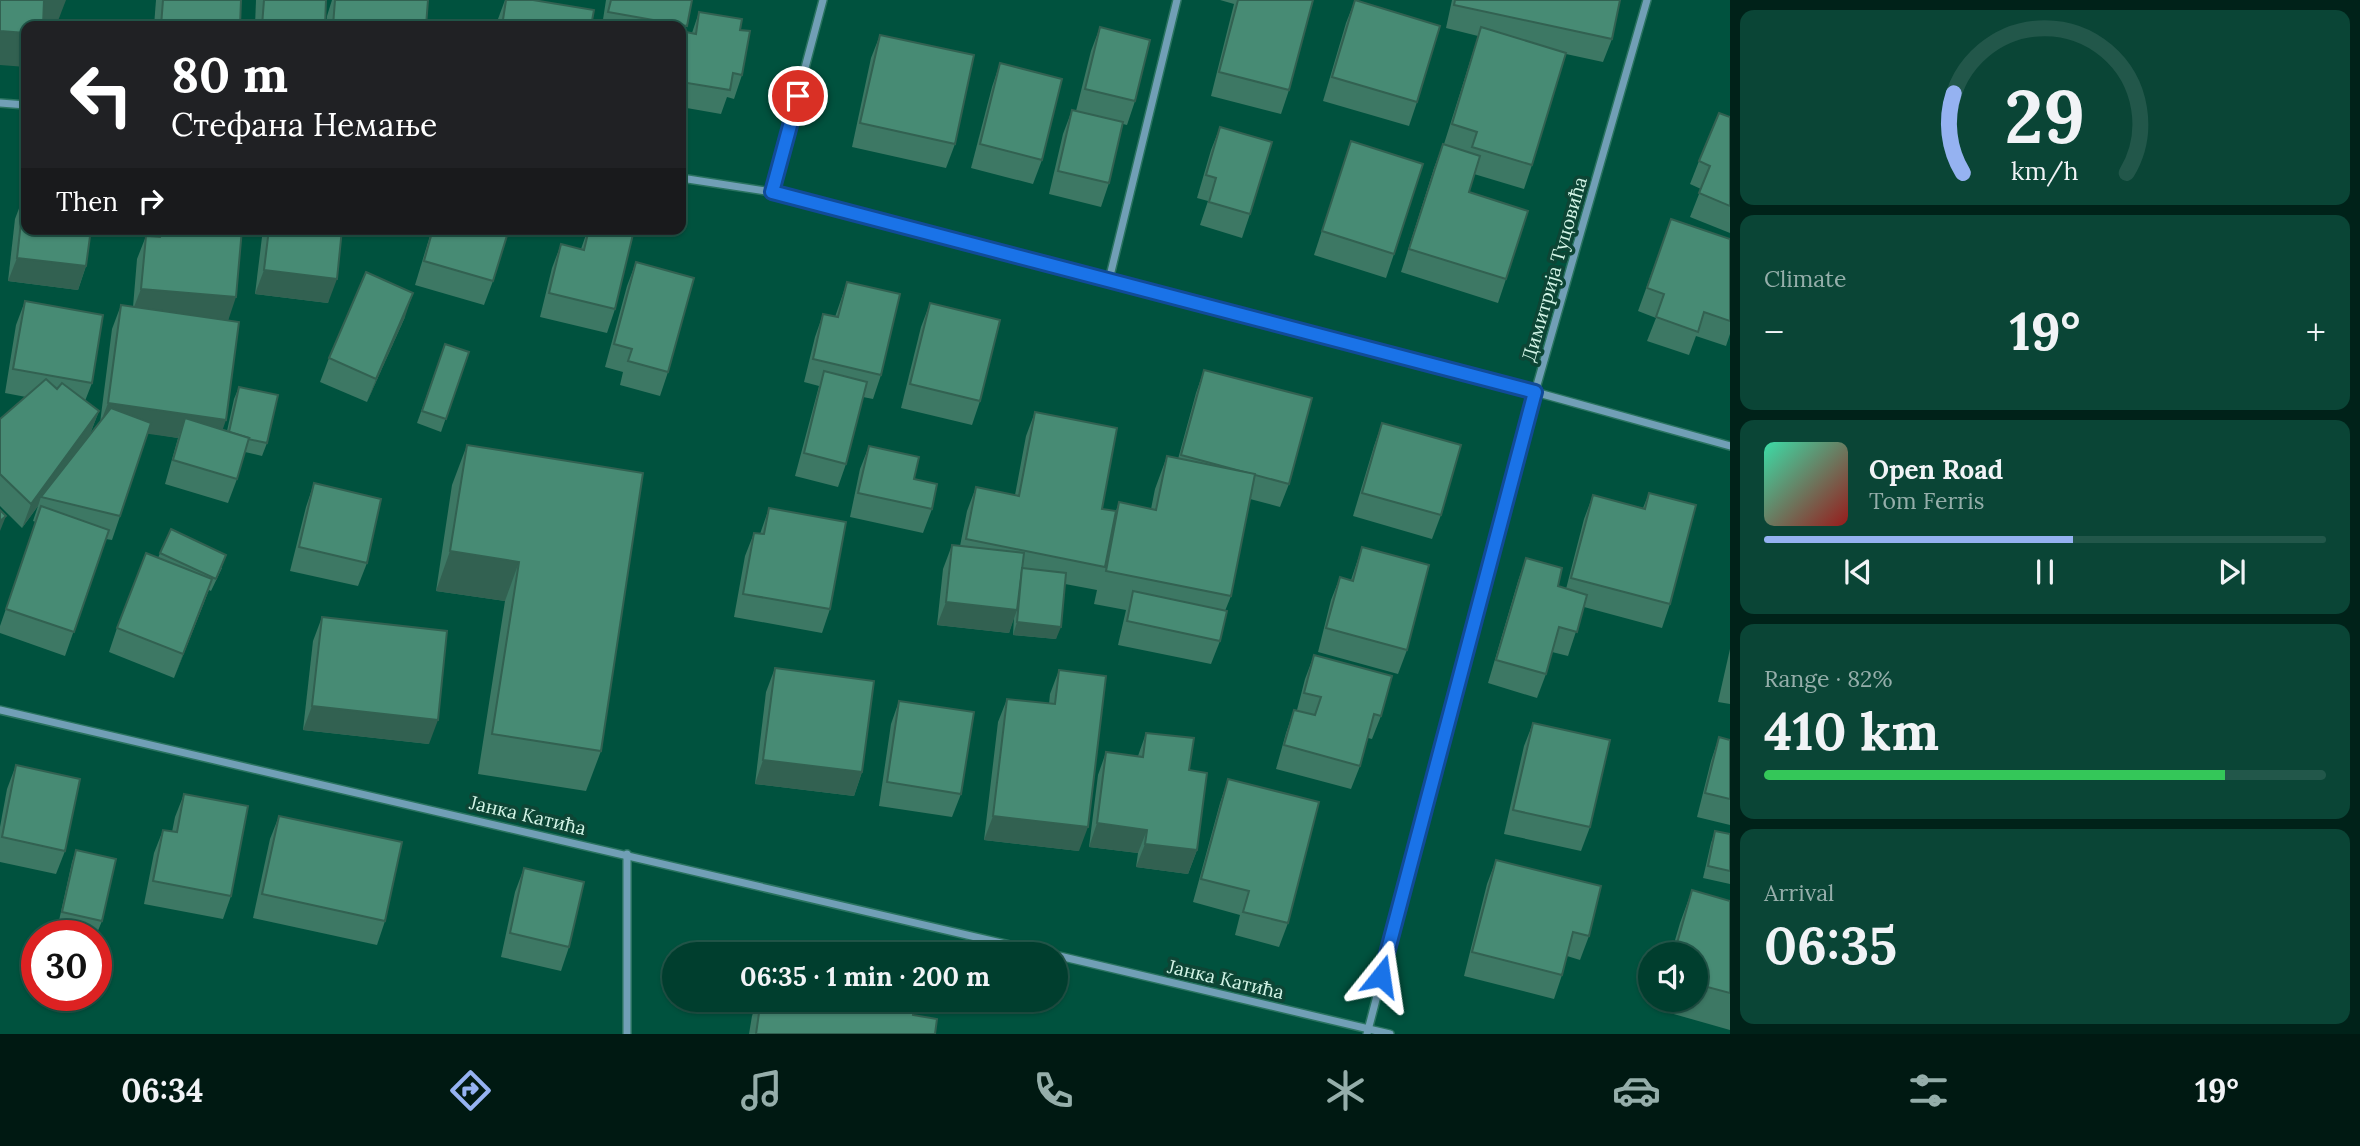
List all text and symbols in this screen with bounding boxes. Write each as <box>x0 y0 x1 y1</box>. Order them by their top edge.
text: 80 m <box>171 43 288 105</box>
icon: left <box>56 49 147 140</box>
pin <box>768 66 828 126</box>
text: 29 <box>2005 71 2085 164</box>
icon: arrive <box>779 77 817 115</box>
text: Стефана Немање <box>171 104 437 145</box>
text: km/h <box>2011 155 2079 187</box>
street label: Димитрија Туцовића <box>1516 174 1592 364</box>
icon: right <box>132 182 170 220</box>
text: Then <box>56 185 118 218</box>
text: Climate <box>1764 264 1846 293</box>
text: 19° <box>2010 298 2080 364</box>
text: − <box>1764 308 1784 356</box>
text: + <box>2306 308 2326 356</box>
text: Open Road <box>1869 453 2003 486</box>
text: Tom Ferris <box>1869 486 1984 515</box>
icon: previous <box>1839 553 1877 591</box>
icon: pause <box>2026 553 2064 591</box>
icon: next <box>2213 553 2251 591</box>
text: Range · 82% <box>1764 664 1892 693</box>
text: 410 km <box>1764 698 1939 764</box>
street label: Јанка Катића <box>466 790 589 840</box>
text: Arrival <box>1764 878 1834 907</box>
text: 06:35 <box>1764 912 1897 978</box>
speed limit sign: 30 <box>21 920 112 1011</box>
position arrow <box>1344 939 1418 1013</box>
map controls <box>1638 942 1708 1012</box>
button: sound <box>1638 942 1708 1012</box>
street label: Јанка Катића <box>1164 954 1287 1004</box>
text: 06:35 · 1 min · 200 m <box>740 960 990 993</box>
icon: directions <box>446 1066 495 1115</box>
icon: music <box>737 1066 786 1115</box>
icon: phone <box>1029 1066 1078 1115</box>
icon: climate <box>1321 1066 1370 1115</box>
icon: car <box>1612 1066 1661 1115</box>
icon: filters <box>1904 1066 1953 1115</box>
text: 06:34 <box>121 1070 203 1111</box>
text: 19° <box>2195 1070 2239 1111</box>

